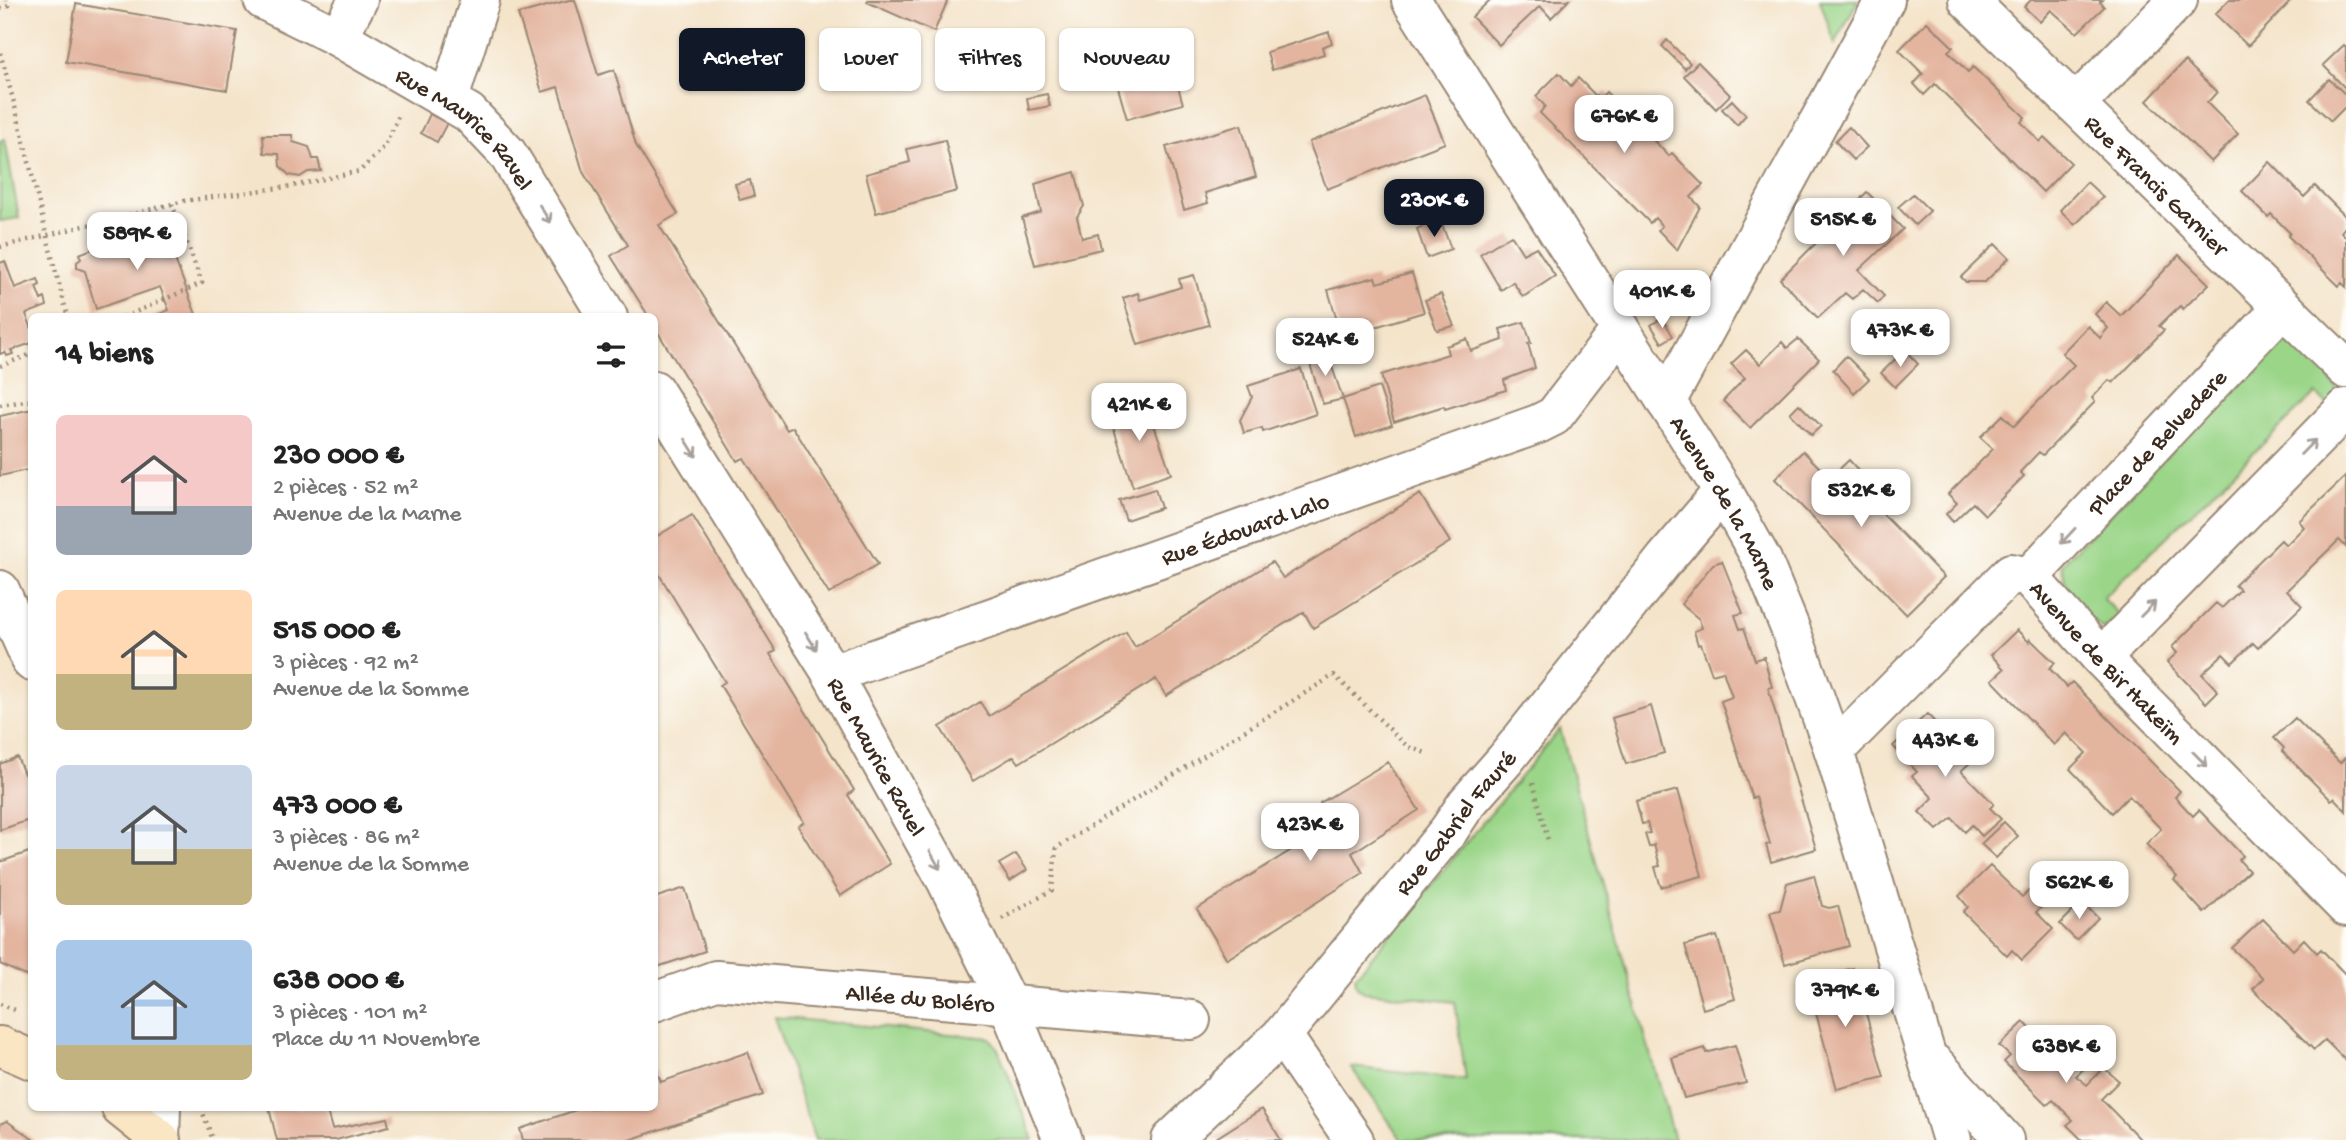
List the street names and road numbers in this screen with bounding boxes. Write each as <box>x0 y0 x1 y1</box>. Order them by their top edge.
street label: Rue Maurice Ravel <box>389 62 538 197</box>
street label: Rue Francis Garnier <box>2076 110 2234 265</box>
street label: Place de Belvedere <box>2082 364 2235 524</box>
street label: Avenue de la Marne <box>1661 412 1784 595</box>
street label: Rue Édouard Lalo <box>1158 488 1334 574</box>
street label: Avenue de Bir Hakeïm <box>2021 576 2189 752</box>
street label: Rue Maurice Ravel <box>819 673 930 842</box>
street label: Rue Gabriel Fauré <box>1390 746 1525 903</box>
street label: Allée du Boléro <box>844 980 996 1021</box>

